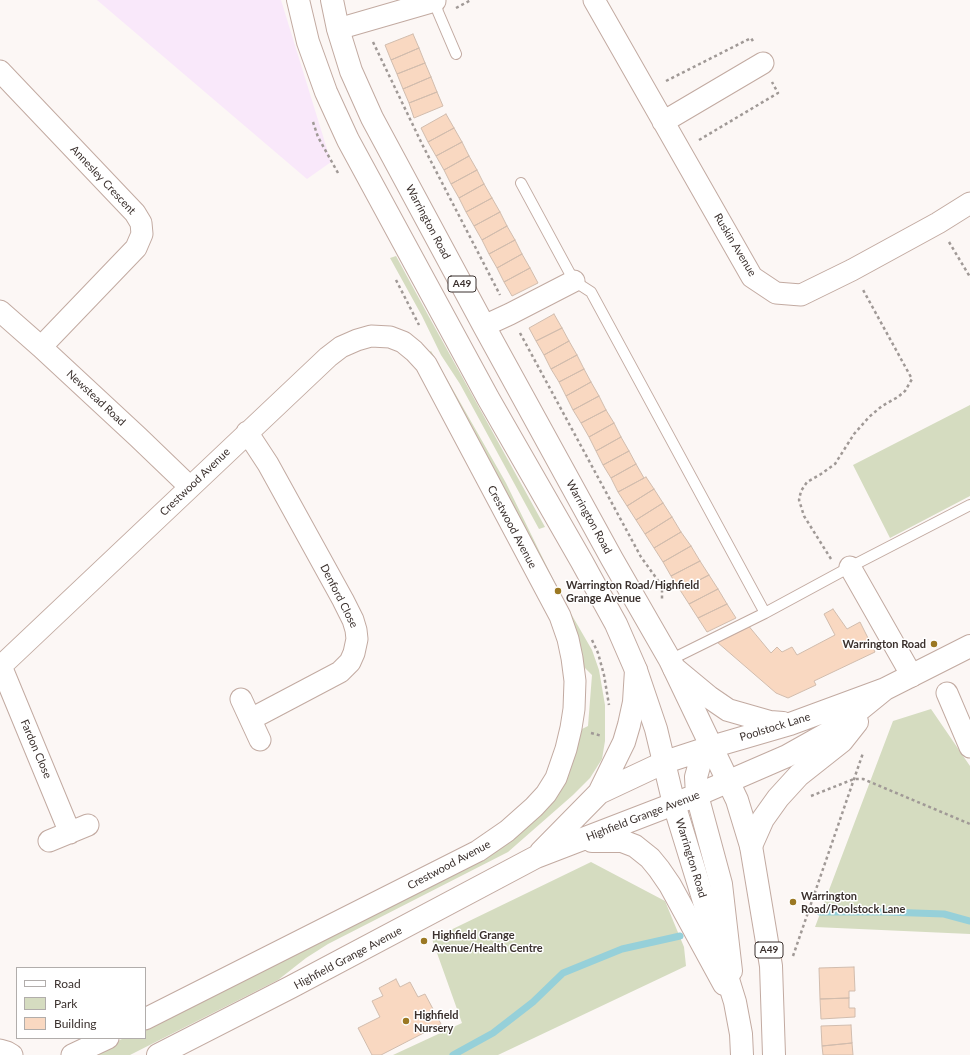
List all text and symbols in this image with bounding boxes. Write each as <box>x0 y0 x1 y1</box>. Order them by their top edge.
street label: Annesley Crescent <box>68 143 138 217</box>
street label: Warrington Road <box>403 183 453 261</box>
street label: Ruskin Avenue <box>711 211 759 279</box>
road number: A49 <box>448 276 476 292</box>
street label: Newstead Road <box>64 367 128 429</box>
street label: Crestwood Avenue <box>157 445 233 519</box>
street label: Warrington Road <box>563 478 615 556</box>
street label: Crestwood Avenue <box>485 483 539 571</box>
street label: Denford Close <box>317 562 361 630</box>
place label: Warrington Road/Highfield Grange Avenue <box>566 578 699 604</box>
marker: Warrington Road/Highfield Grange Avenue <box>553 586 563 596</box>
place label: Warrington Road <box>842 637 926 651</box>
marker: Warrington Road <box>929 639 939 649</box>
street label: Poolstock Lane <box>738 710 812 744</box>
street label: Fardon Close <box>18 718 54 780</box>
street label: Highfield Grange Avenue <box>584 788 702 844</box>
street label: Warrington Road <box>673 817 709 899</box>
street label: Crestwood Avenue <box>405 838 493 892</box>
place label: Warrington Road/Poolstock Lane <box>801 889 905 915</box>
marker: Warrington Road/Poolstock Lane <box>788 897 798 907</box>
street label: Highfield Grange Avenue <box>292 924 404 992</box>
place label: Highfield Grange Avenue/Health Centre <box>432 928 543 954</box>
marker: Highfield Grange Avenue/Health Centre <box>419 936 429 946</box>
road number: A49 <box>755 942 783 958</box>
legend <box>16 967 146 1039</box>
text: Road <box>54 976 81 991</box>
text: Park <box>54 996 77 1011</box>
place label: Highfield Nursery <box>414 1008 459 1034</box>
text: Building <box>54 1016 97 1031</box>
marker: Highfield Nursery <box>401 1016 411 1026</box>

